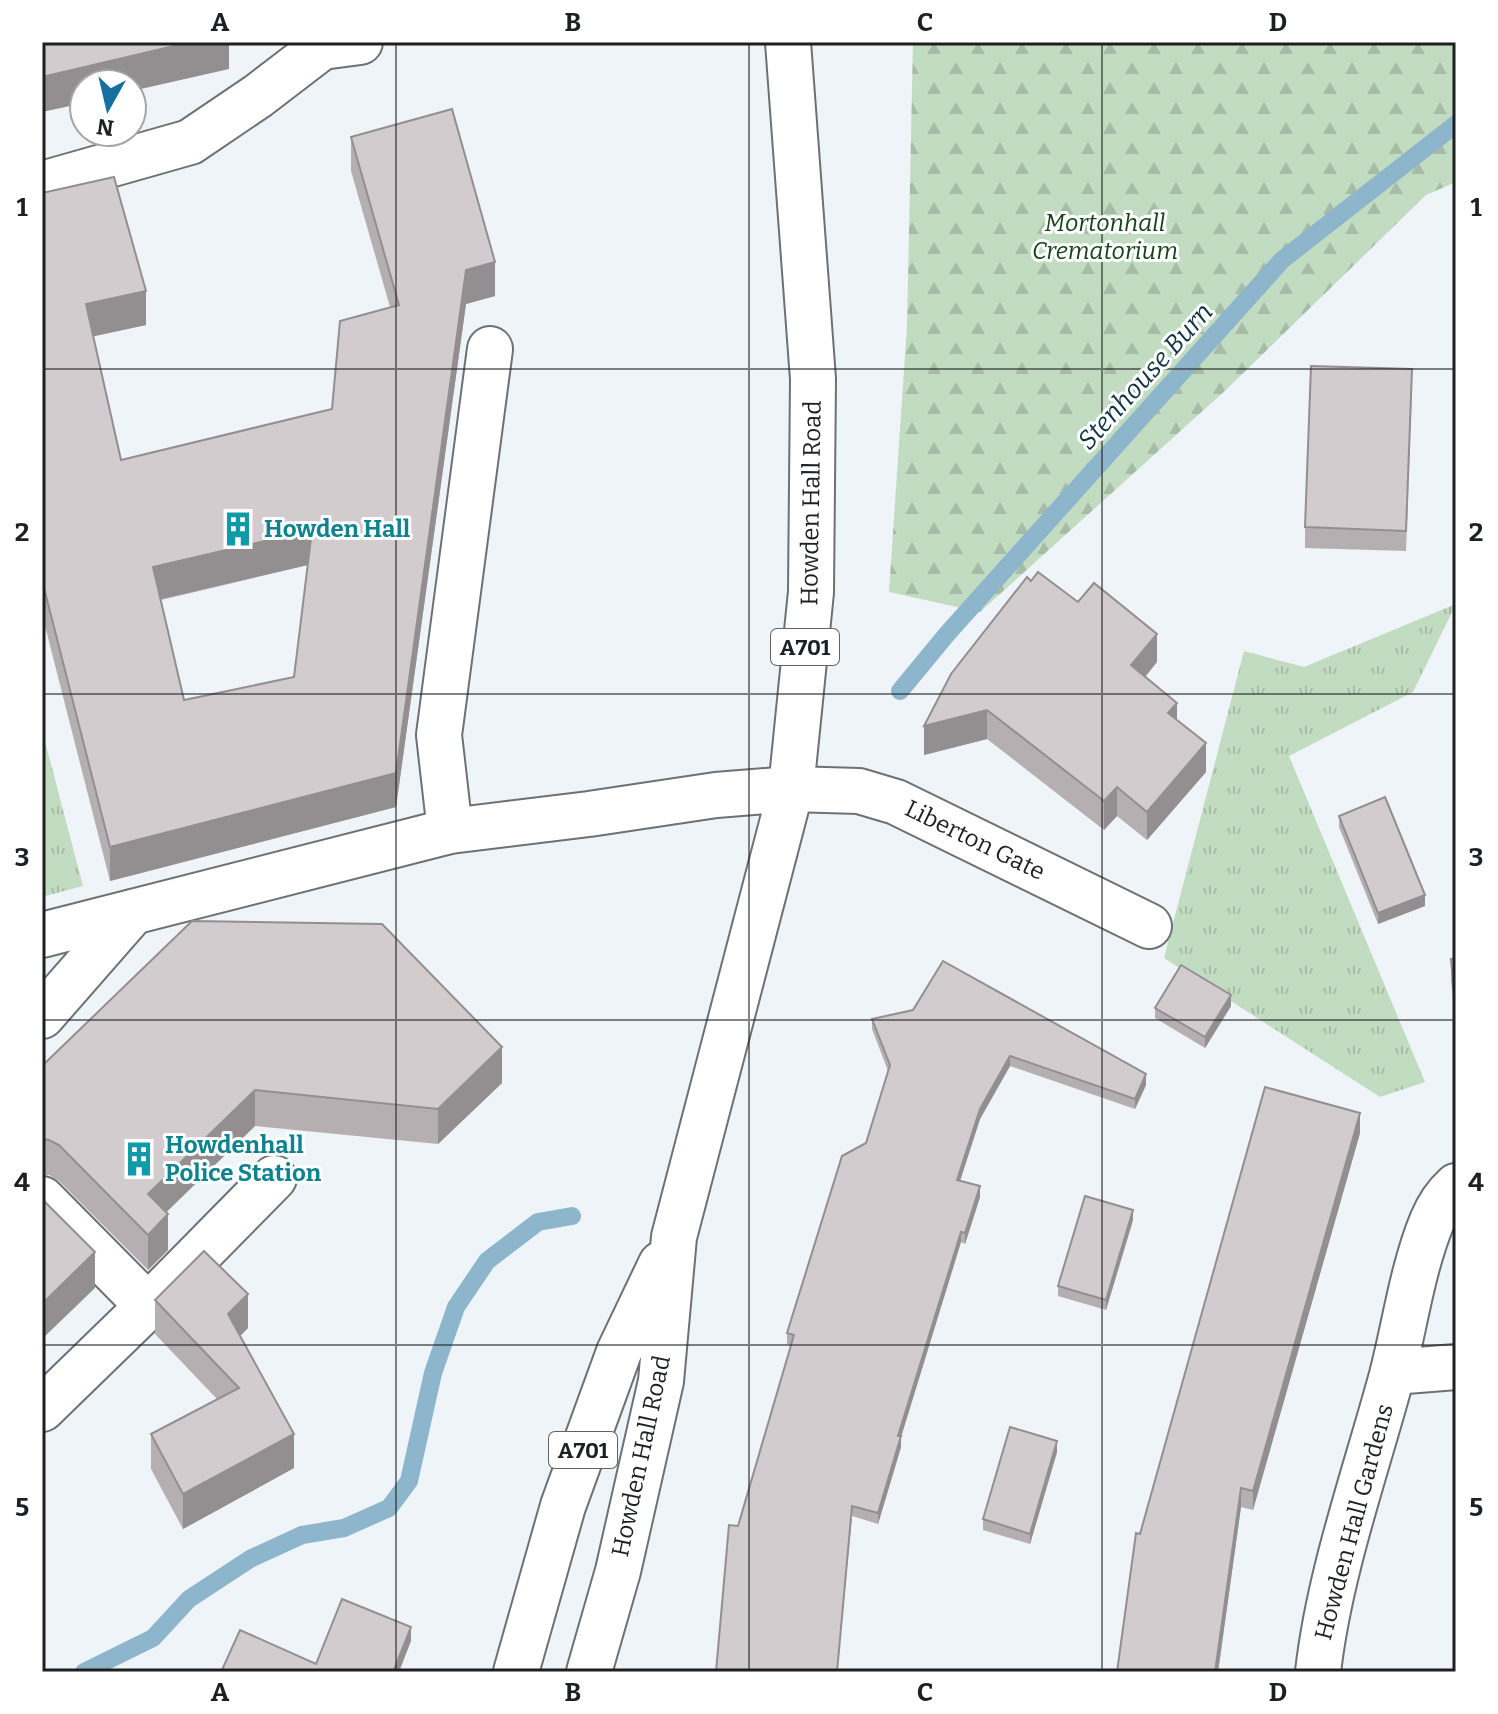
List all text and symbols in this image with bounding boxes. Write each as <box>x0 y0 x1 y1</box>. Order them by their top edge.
text: A <box>211 7 230 38</box>
text: B <box>565 7 581 38</box>
text: C <box>917 7 933 38</box>
text: D <box>1269 7 1287 38</box>
north arrow <box>68 68 148 148</box>
text: N <box>95 113 116 142</box>
text: 1 <box>16 192 28 223</box>
text: 1 <box>1470 192 1482 223</box>
park label: Mortonhall Crematorium <box>1032 209 1178 265</box>
water label: Stenhouse Burn <box>1071 297 1219 456</box>
street label: Howden Hall Road <box>795 400 827 606</box>
building icon: Howden Hall <box>219 510 257 548</box>
place label: Howden Hall <box>264 515 411 543</box>
text: 2 <box>15 517 29 548</box>
text: 2 <box>1469 517 1483 548</box>
road number: A701 <box>771 629 839 665</box>
street label: Liberton Gate <box>901 794 1049 886</box>
text: 3 <box>15 842 29 873</box>
text: 3 <box>1469 842 1483 873</box>
place label: Howdenhall Police Station <box>165 1131 322 1187</box>
building icon: Howdenhall Police Station <box>120 1140 158 1178</box>
text: 4 <box>14 1167 30 1198</box>
text: 4 <box>1468 1167 1484 1198</box>
street label: Howden Hall Road <box>606 1353 676 1559</box>
street label: Howden Hall Gardens <box>1309 1401 1399 1643</box>
road number: A701 <box>549 1432 617 1468</box>
text: 5 <box>15 1492 29 1523</box>
text: 5 <box>1469 1492 1483 1523</box>
text: A <box>211 1677 230 1708</box>
text: B <box>565 1677 581 1708</box>
text: C <box>917 1677 933 1708</box>
text: D <box>1269 1677 1287 1708</box>

